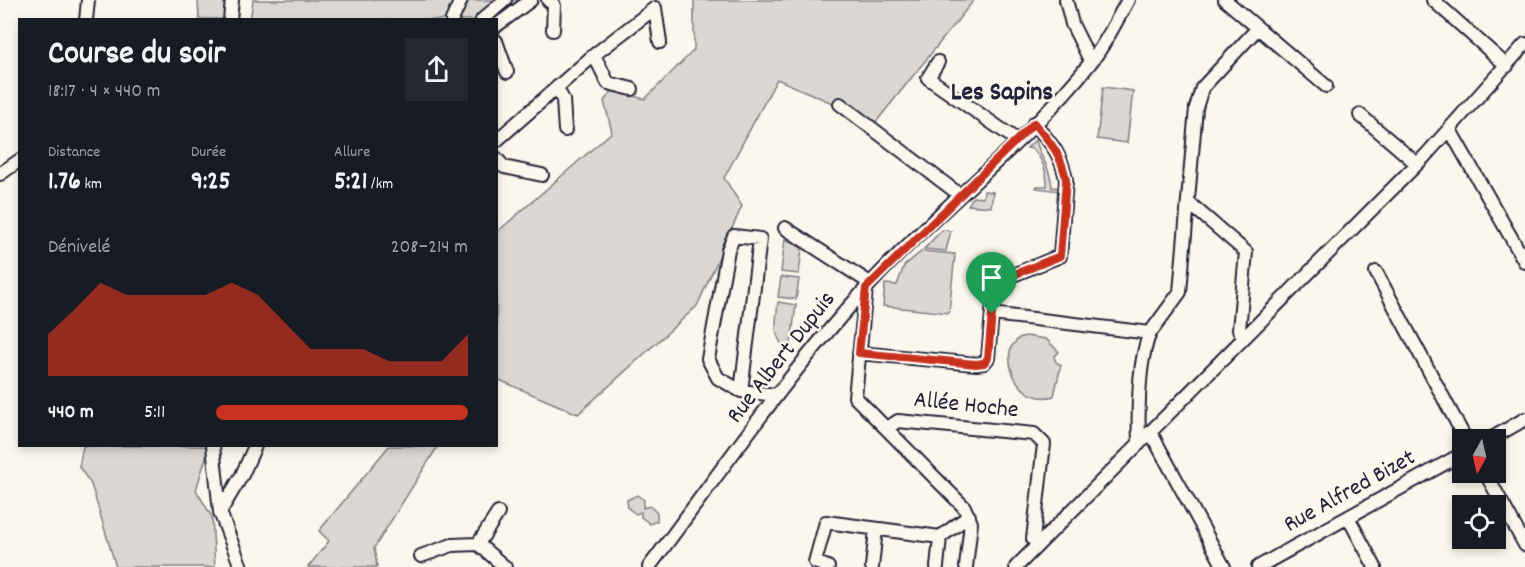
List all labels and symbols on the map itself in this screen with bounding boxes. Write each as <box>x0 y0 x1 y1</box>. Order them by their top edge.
district label: Les Sapins <box>951 75 1053 112</box>
pin <box>966 252 1017 314</box>
street label: Rue Albert Dupuis <box>719 285 845 431</box>
street label: Allée Hoche <box>912 384 1020 428</box>
north arrow <box>1452 429 1506 483</box>
street label: Rue Alfred Bizet <box>1278 442 1422 542</box>

